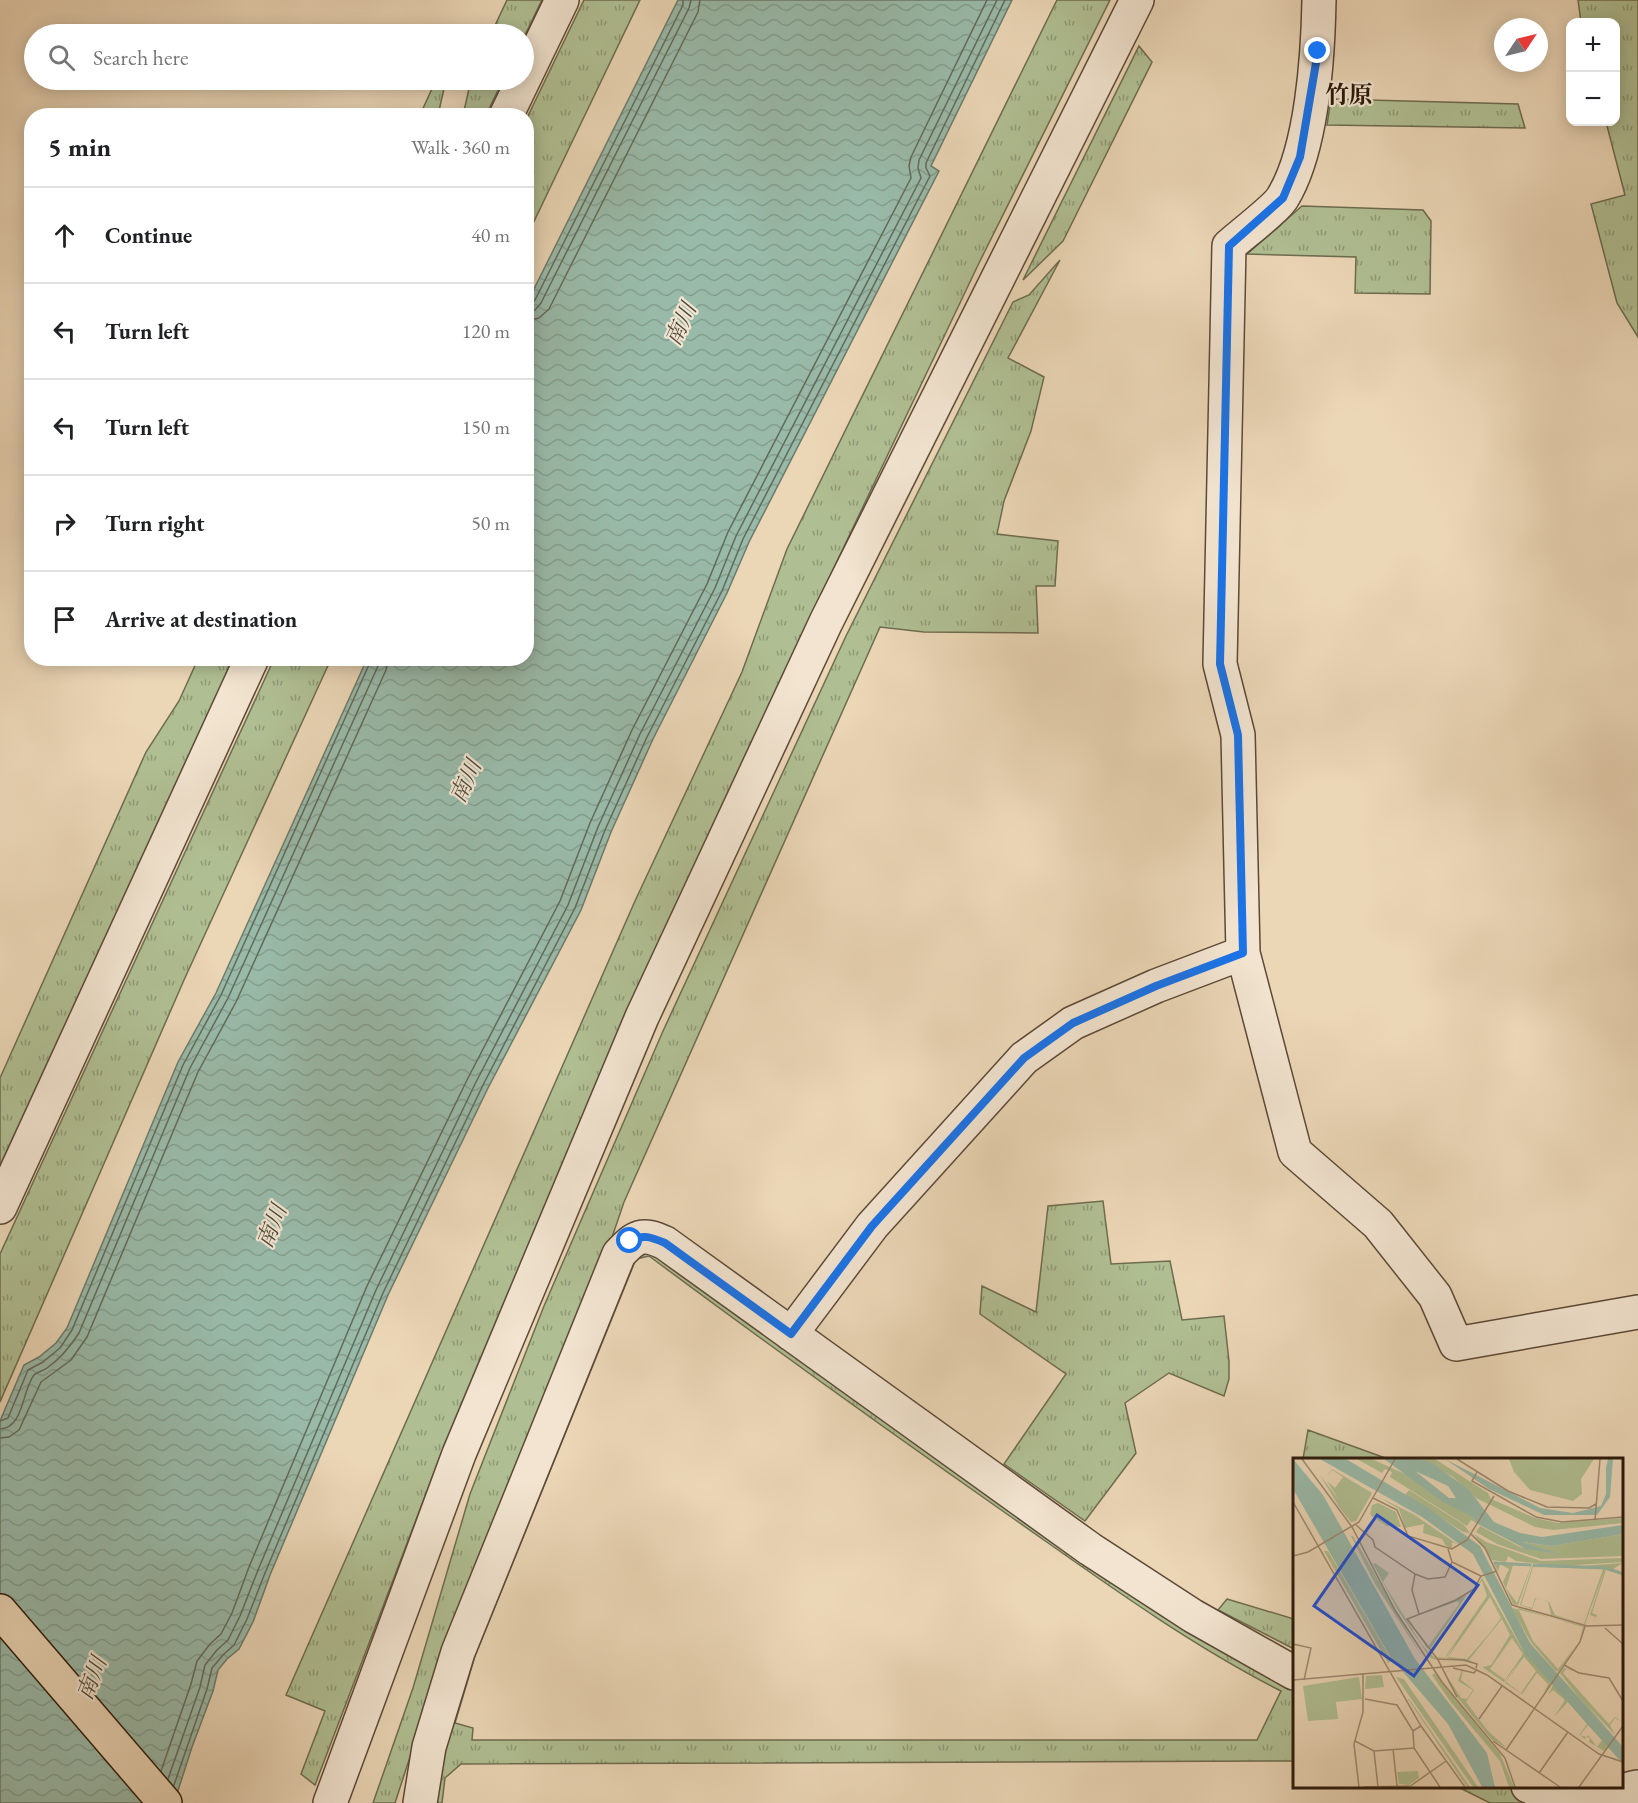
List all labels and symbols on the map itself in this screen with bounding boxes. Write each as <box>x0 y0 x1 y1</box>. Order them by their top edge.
north arrow <box>1494 18 1548 72</box>
route end <box>1304 37 1330 63</box>
district label: 竹原 <box>1325 79 1373 110</box>
water label: 南川 <box>658 296 704 350</box>
water label: 南川 <box>443 753 489 807</box>
water label: 南川 <box>250 1199 294 1252</box>
route start <box>616 1227 642 1253</box>
inset map <box>1293 1458 1623 1788</box>
water label: 南川 <box>70 1651 114 1704</box>

